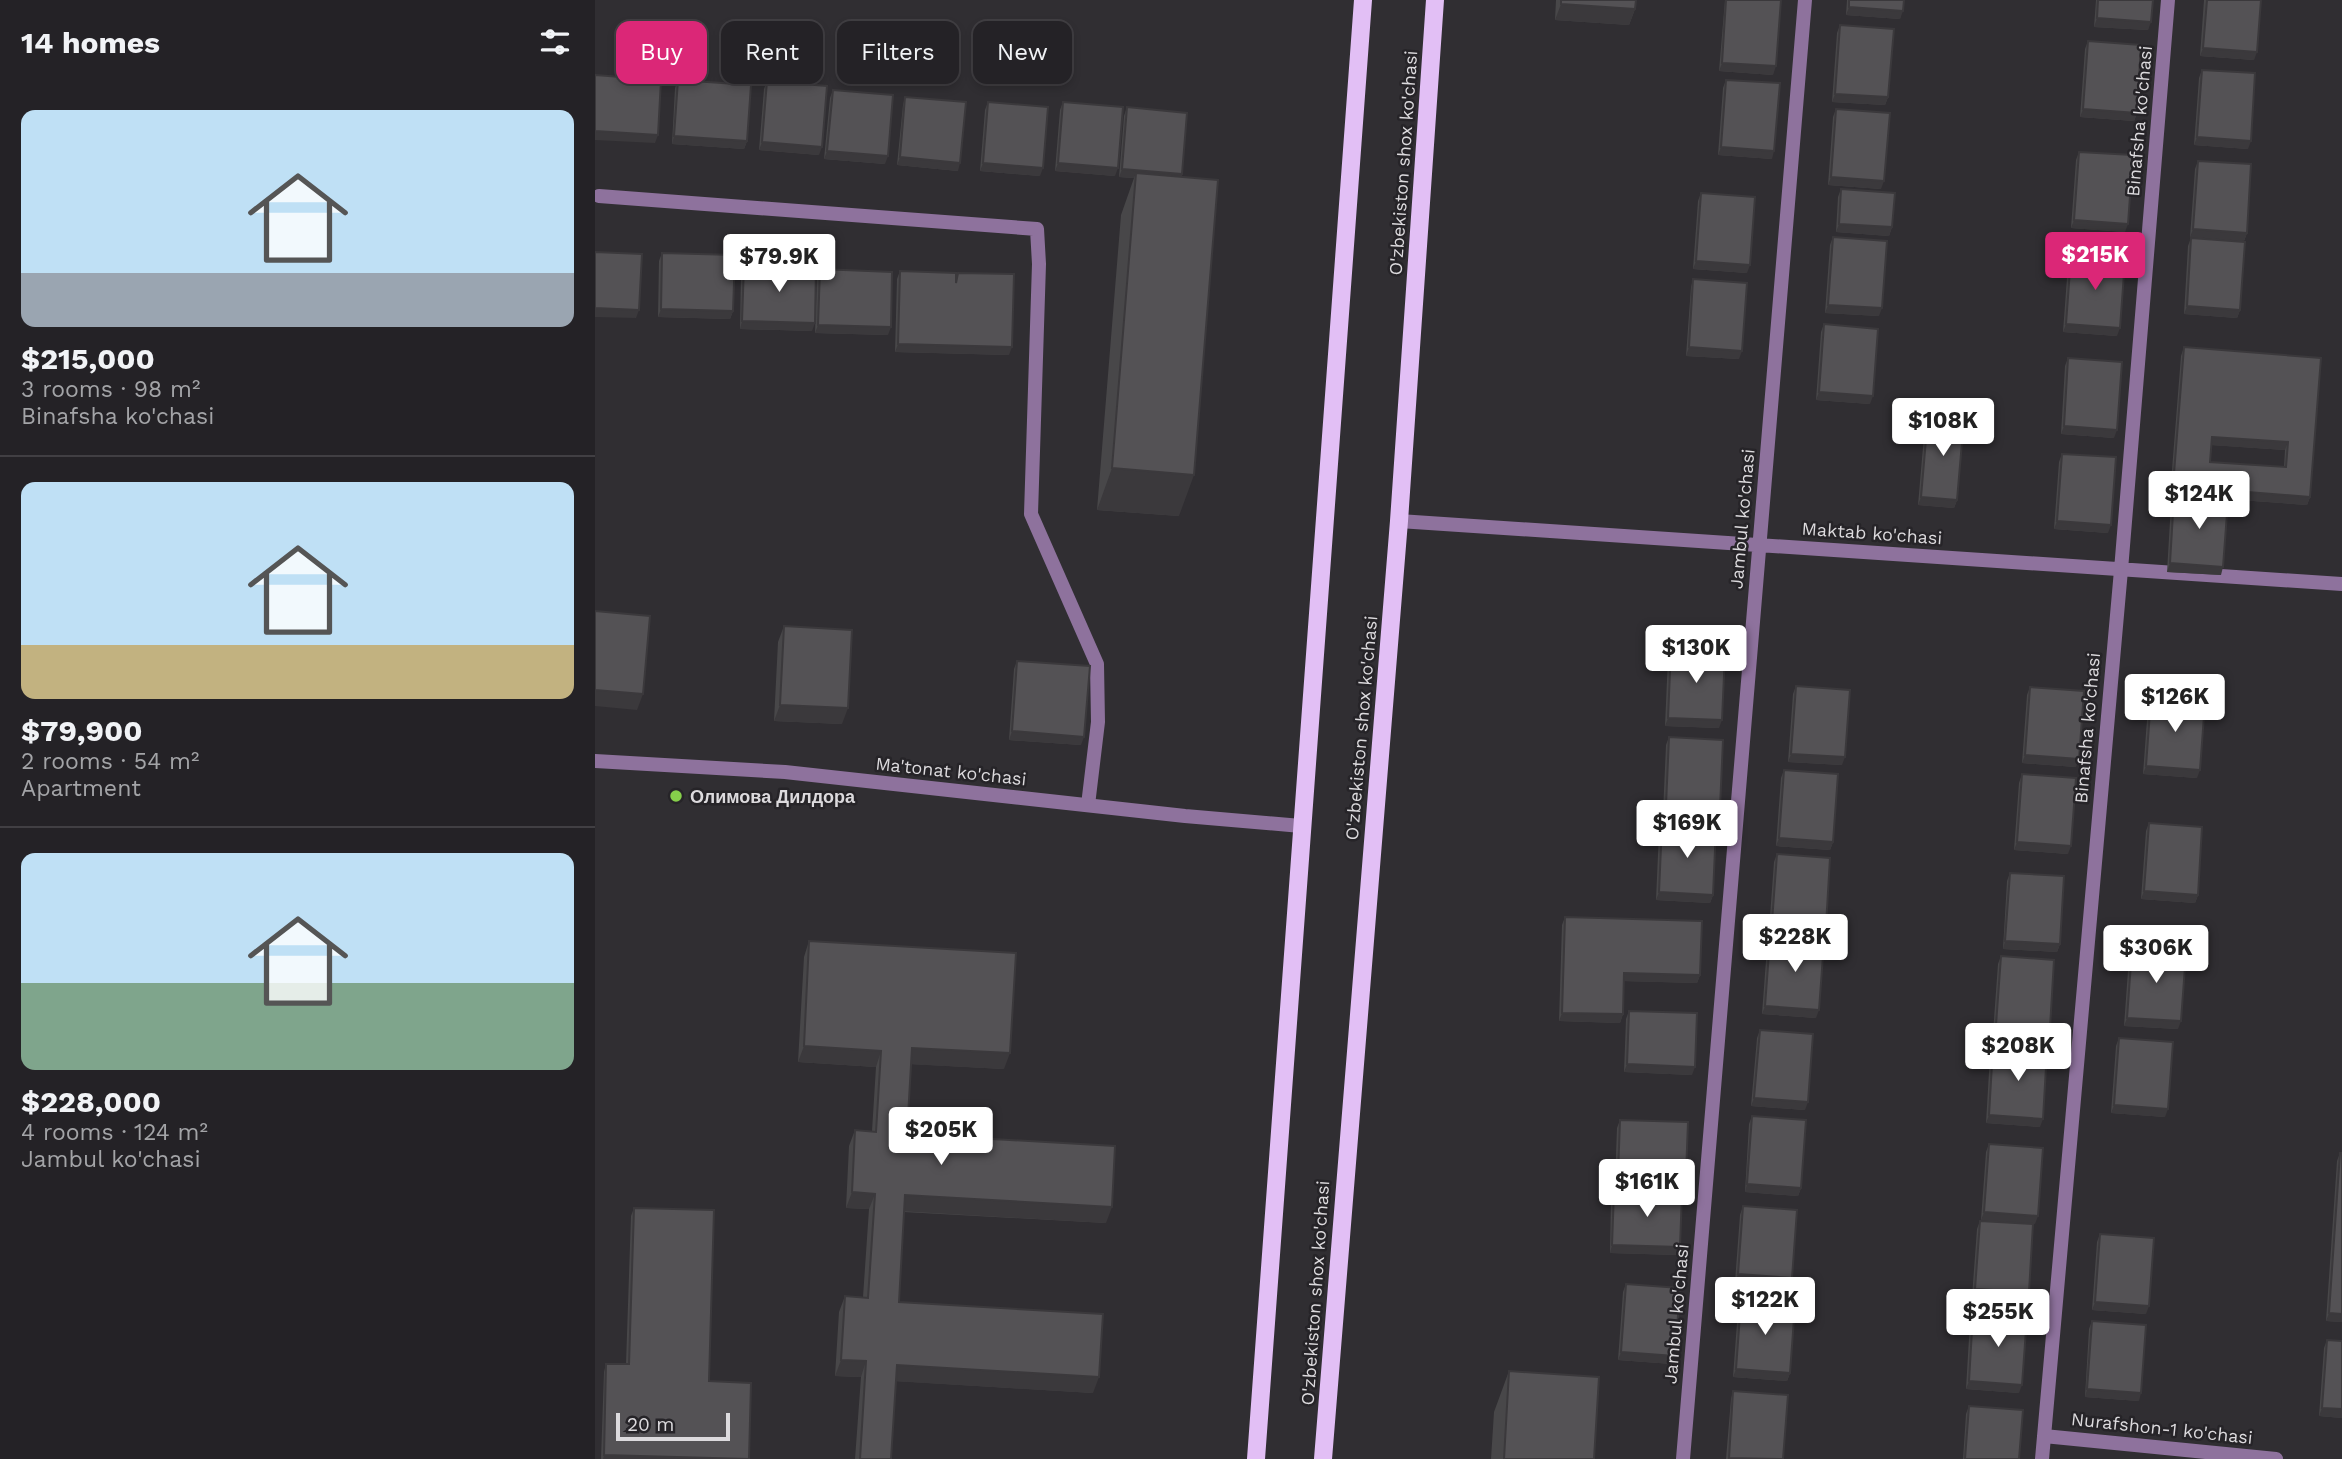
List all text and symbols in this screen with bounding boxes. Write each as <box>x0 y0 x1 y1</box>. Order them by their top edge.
chip: Buy <box>616 21 707 84</box>
chip: Rent <box>721 21 823 84</box>
chip: Filters <box>837 21 959 84</box>
chip: New <box>973 21 1072 84</box>
icon: filters <box>536 23 574 61</box>
text: 14 homes <box>21 25 160 60</box>
street label: Binafsha ko'chasi <box>2122 45 2156 197</box>
street label: O'zbekiston shox ko'chasi <box>1385 50 1421 276</box>
icon: home <box>235 155 361 281</box>
pin: $215K <box>2046 232 2144 292</box>
pin: $79.9K <box>722 234 836 294</box>
text: $215K <box>2061 241 2129 268</box>
text: $79.9K <box>739 243 819 270</box>
text: $215,000 <box>21 341 155 376</box>
text: 3 rooms · 98 m² <box>21 376 200 403</box>
pin: $108K <box>1894 398 1992 458</box>
text: Binafsha ko'chasi <box>21 403 214 430</box>
text: $108K <box>1908 407 1978 434</box>
street label: Jambul ko'chasi <box>1725 448 1759 590</box>
pin: $124K <box>2150 472 2248 531</box>
text: $124K <box>2165 480 2233 507</box>
street label: Maktab ko'chasi <box>1801 518 1943 548</box>
icon: home <box>235 527 361 653</box>
street label: O'zbekiston shox ko'chasi <box>1341 615 1381 841</box>
pin: $130K <box>1647 626 1745 685</box>
text: $130K <box>1661 634 1731 661</box>
street label: Binafsha ko'chasi <box>2070 652 2104 804</box>
pin: $126K <box>2126 674 2224 734</box>
text: $126K <box>2141 683 2209 710</box>
text: $79,900 <box>21 713 143 748</box>
text: 2 rooms · 54 m² <box>21 748 199 775</box>
street label: Ma'tonat ko'chasi <box>874 753 1028 789</box>
text: Apartment <box>21 775 141 802</box>
place label: Олимова Дилдора <box>690 786 856 807</box>
marker: Олимова Дилдора <box>668 788 684 804</box>
pin: $169K <box>1638 800 1736 860</box>
text: $169K <box>1653 809 1721 836</box>
icon: home <box>235 898 361 1024</box>
pin: $228K <box>1746 914 1844 974</box>
text: $228K <box>1759 923 1831 950</box>
pin: $306K <box>2107 926 2205 985</box>
text: $306K <box>2119 934 2193 961</box>
pin: $208K <box>1969 1024 2067 1083</box>
text: $208K <box>1981 1032 2055 1059</box>
text: $228,000 <box>21 1084 161 1119</box>
pin: $205K <box>892 1108 990 1167</box>
text: $205K <box>905 1116 977 1143</box>
text: 4 rooms · 124 m² <box>21 1119 208 1146</box>
text: Jambul ko'chasi <box>21 1146 201 1173</box>
pin: $161K <box>1598 1160 1696 1219</box>
text: $161K <box>1615 1168 1679 1195</box>
street label: O'zbekiston shox ko'chasi <box>1297 1180 1333 1406</box>
street label: Jambul ko'chasi <box>1659 1243 1693 1385</box>
pin: $122K <box>1716 1278 1814 1337</box>
text: $122K <box>1731 1286 1799 1313</box>
pin: $255K <box>1949 1290 2047 1349</box>
text: $255K <box>1962 1298 2034 1325</box>
street label: Nurafshon-1 ko'chasi <box>2070 1408 2254 1448</box>
scale bar <box>616 1410 730 1442</box>
text: 20 m <box>627 1413 674 1436</box>

